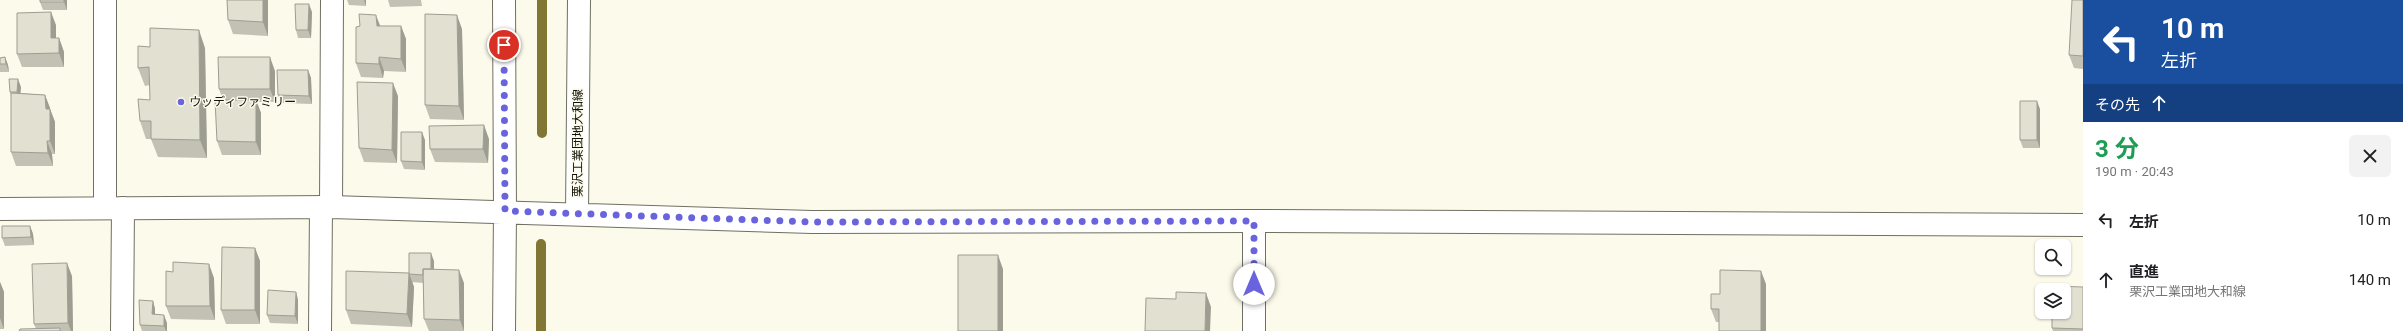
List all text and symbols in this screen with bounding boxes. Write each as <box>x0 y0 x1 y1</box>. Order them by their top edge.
text: 10 m <box>2161 12 2224 45</box>
icon: left <box>2095 16 2147 68</box>
pin <box>487 28 521 62</box>
icon: arrive <box>493 34 515 56</box>
text: 左折 <box>2161 50 2197 71</box>
street label: 栗沢工業団地大和線 <box>571 89 585 197</box>
icon: ahead <box>2148 92 2170 114</box>
place label: ウッディファミリー <box>189 95 296 109</box>
text: その先 <box>2095 96 2140 114</box>
marker: ウッディファミリー <box>176 97 186 107</box>
text: 3 分 <box>2095 135 2139 163</box>
button: close <box>2349 135 2391 177</box>
text: 190 m · 20:43 <box>2095 164 2174 179</box>
icon: left <box>2095 209 2117 231</box>
text: 10 m <box>2357 211 2391 229</box>
text: 左折 <box>2129 213 2159 231</box>
map controls <box>2035 239 2071 319</box>
button: search <box>2035 239 2071 275</box>
position arrow <box>1233 263 1275 305</box>
text: 直進 <box>2129 263 2159 281</box>
icon: ahead <box>2095 269 2117 291</box>
text: 140 m <box>2349 271 2391 289</box>
button: layers <box>2035 283 2071 319</box>
text: 栗沢工業団地大和線 <box>2129 284 2246 299</box>

